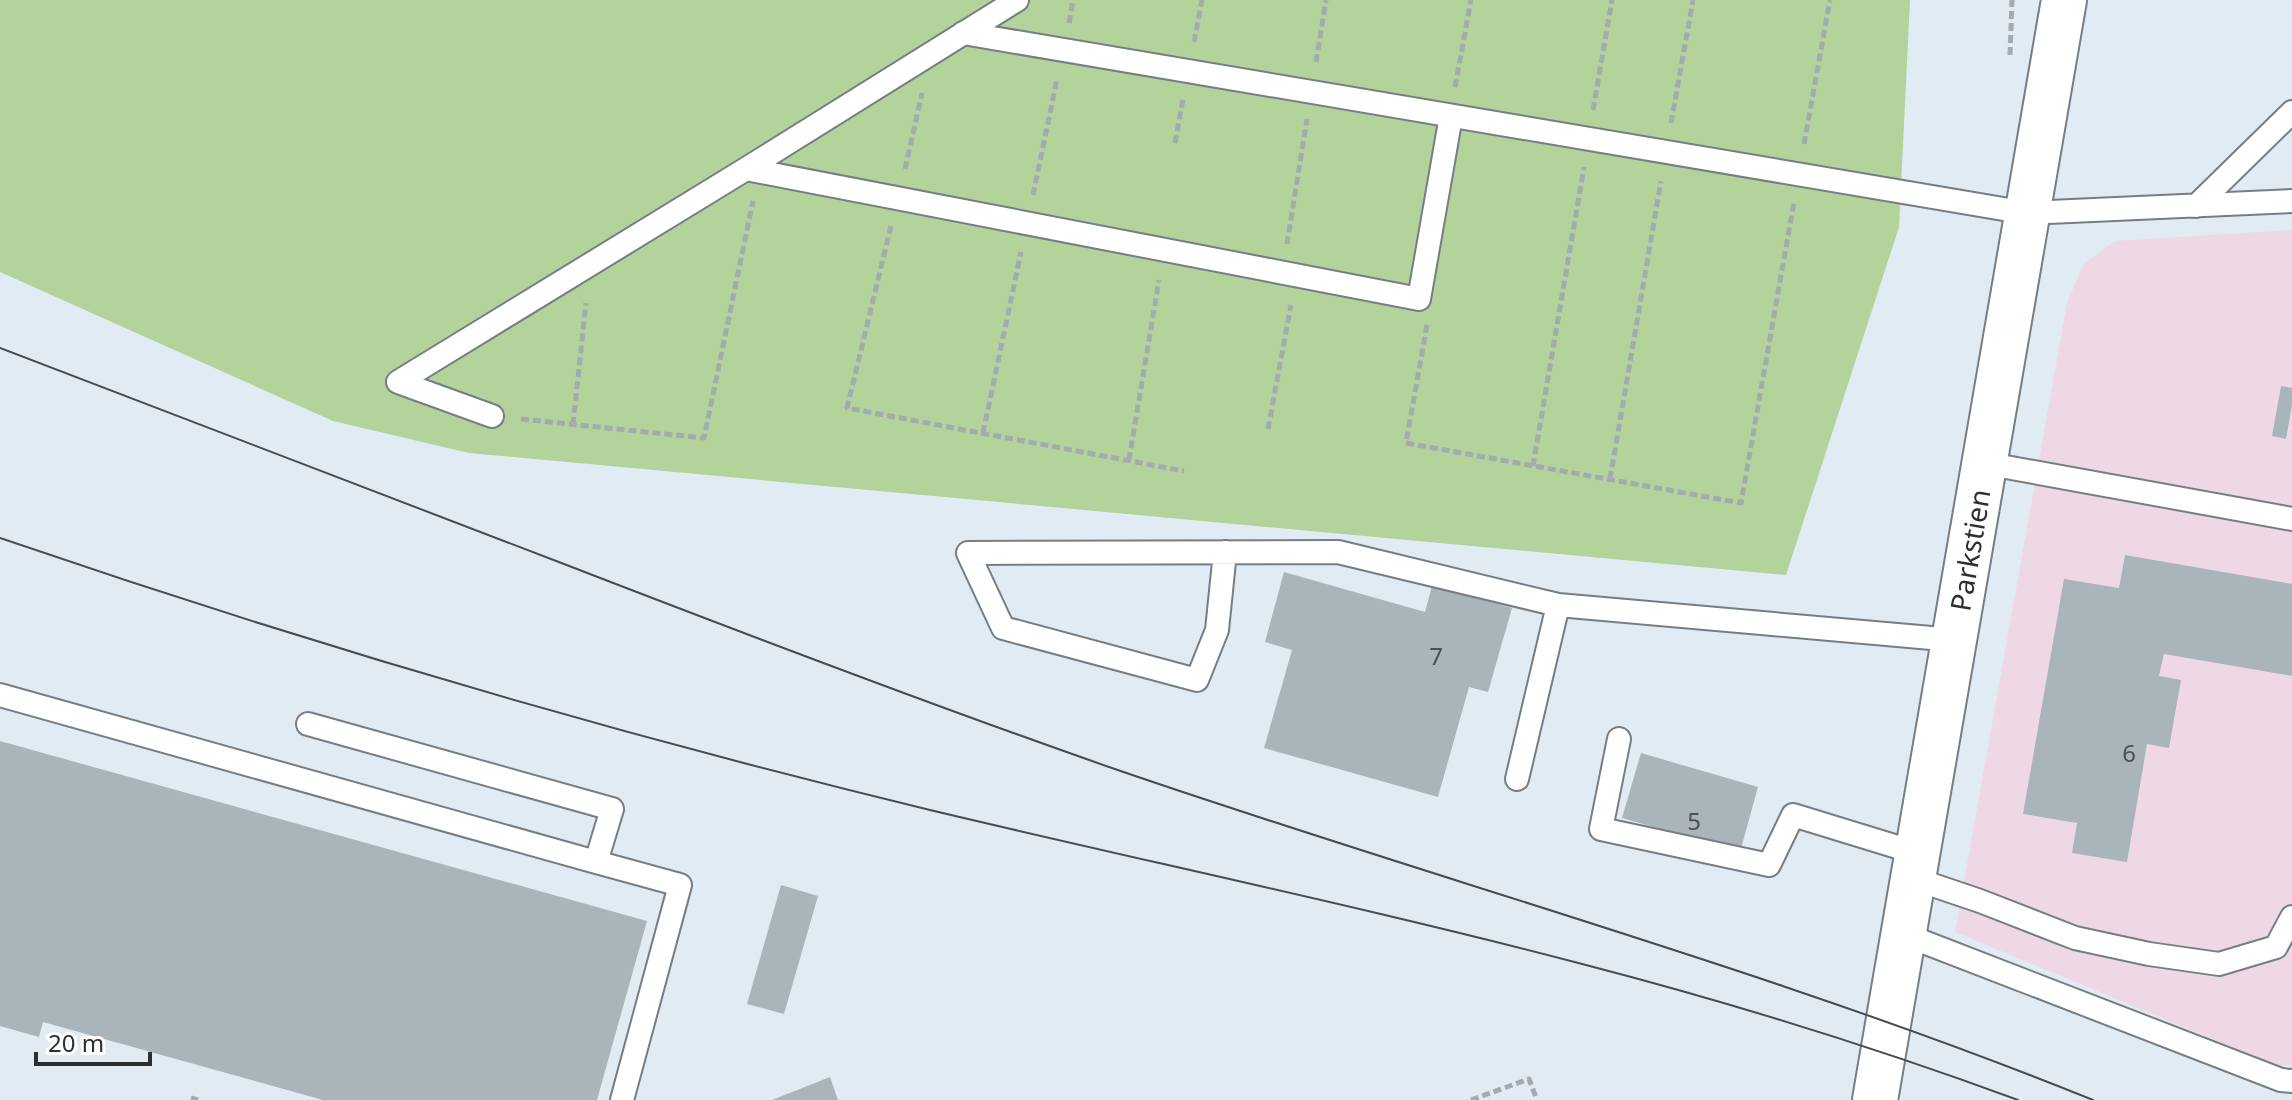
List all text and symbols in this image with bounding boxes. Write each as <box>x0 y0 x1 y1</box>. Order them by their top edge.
street label: Parkstien <box>1940 486 1999 614</box>
house number: 7 <box>1429 639 1443 672</box>
house number: 6 <box>2122 736 2136 769</box>
house number: 5 <box>1687 804 1701 837</box>
scale bar <box>36 1016 150 1066</box>
text: 20 m <box>48 1026 104 1059</box>

